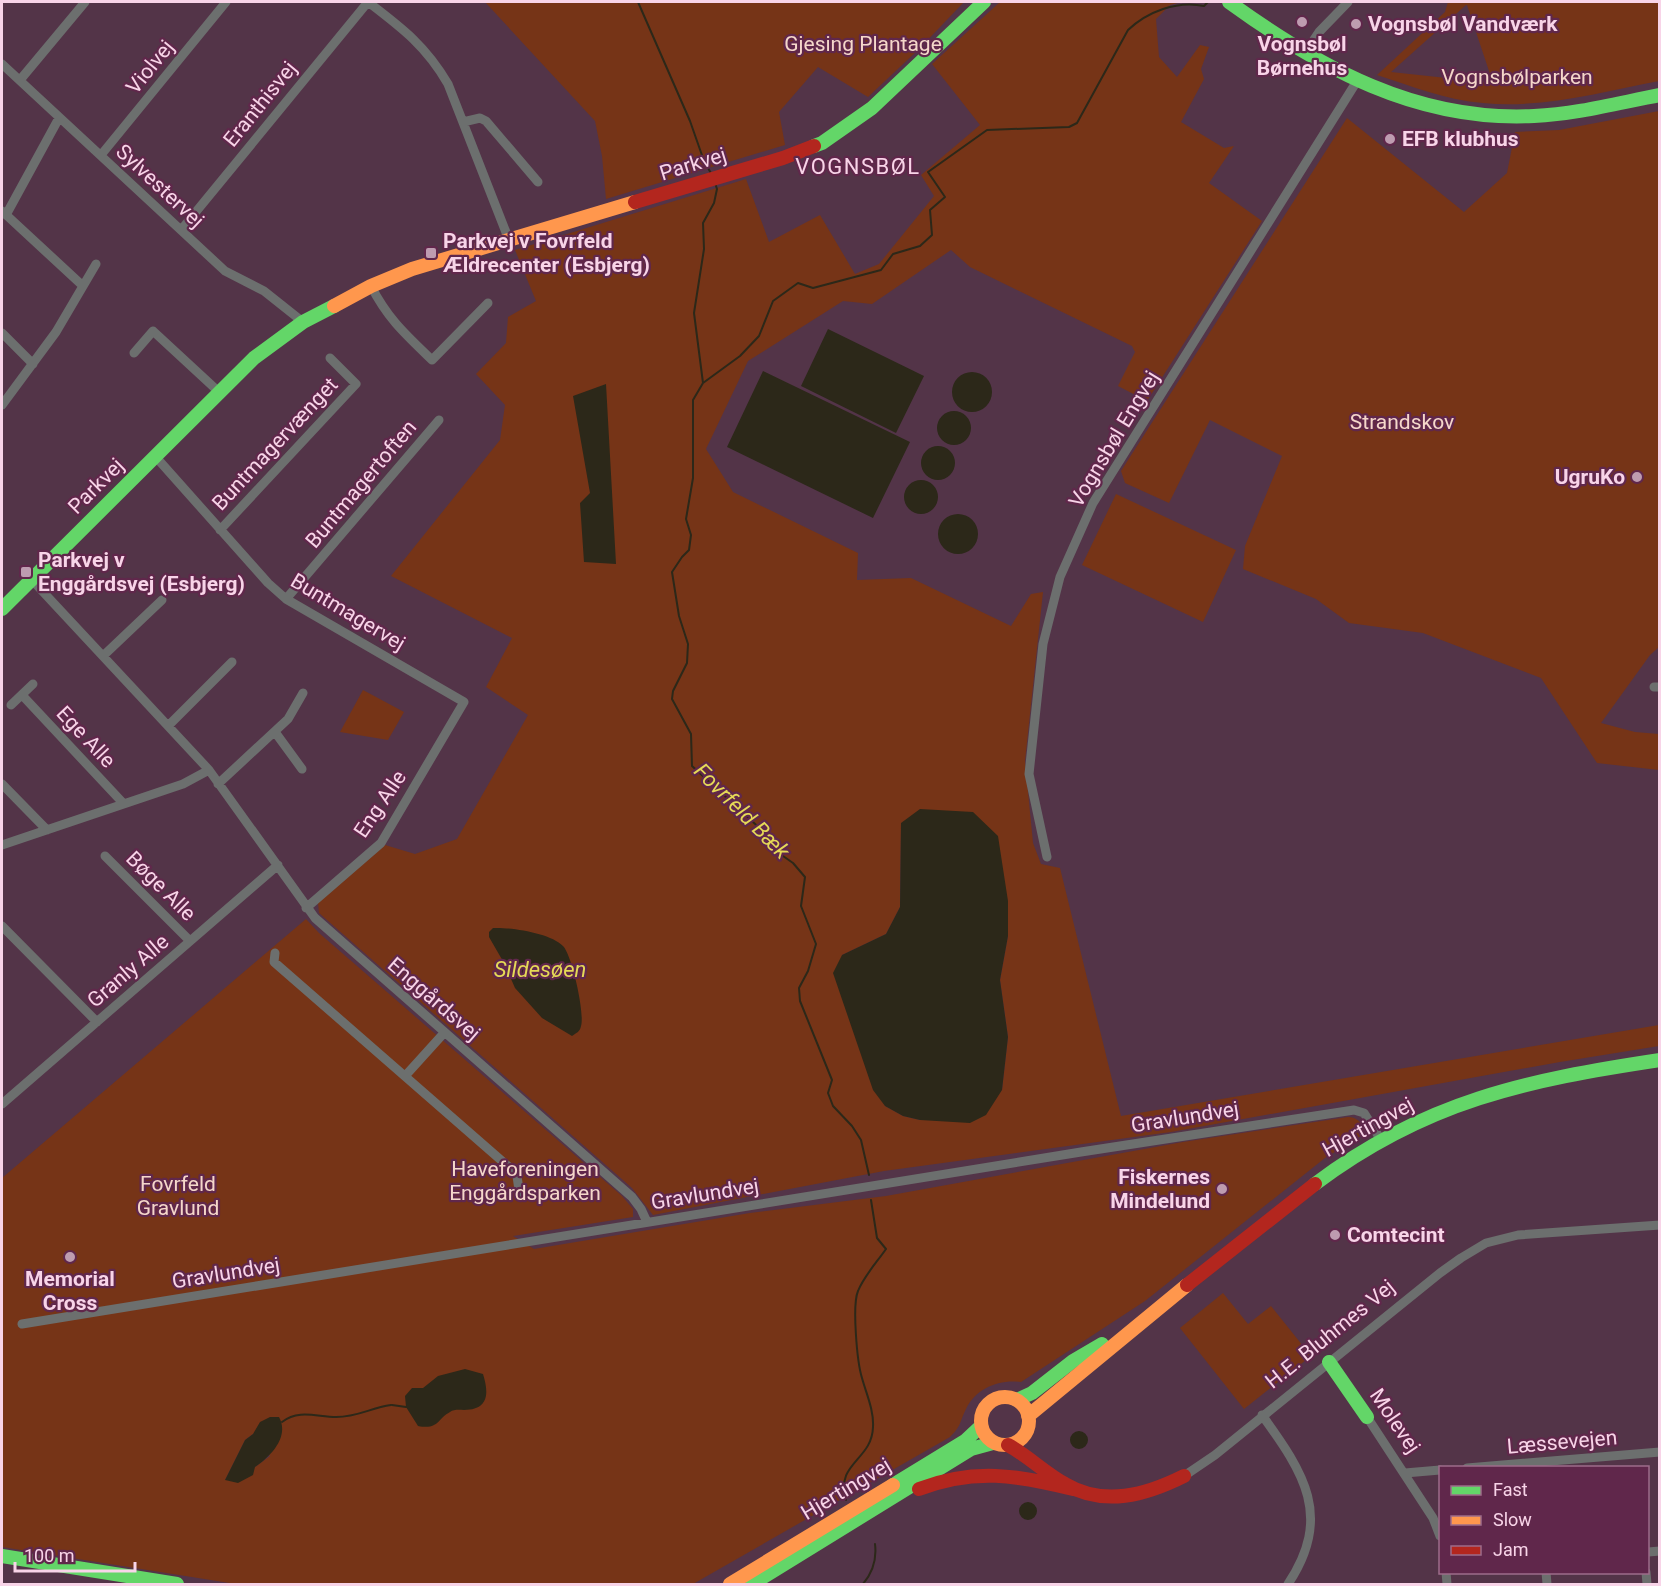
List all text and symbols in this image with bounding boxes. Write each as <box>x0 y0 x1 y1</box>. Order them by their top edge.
place label: Vognsbøl Vandværk <box>1368 12 1558 36</box>
marker: Vognsbøl Børnehus <box>1295 15 1309 29</box>
marker: Vognsbøl Vandværk <box>1349 17 1363 31</box>
park label: Gjesing Plantage <box>784 32 942 56</box>
place label: Vognsbøl Børnehus <box>1257 32 1347 80</box>
street label: Violvej <box>121 35 179 99</box>
street label: Eranthisvej <box>219 57 301 151</box>
park label: Vognsbølparken <box>1441 65 1593 89</box>
place label: EFB klubhus <box>1402 127 1519 151</box>
marker: EFB klubhus <box>1383 132 1397 146</box>
street label: Sylvestervej <box>111 139 209 233</box>
street label: Parkvej <box>657 143 729 185</box>
district label: VOGNSBØL <box>795 154 921 179</box>
place label: Parkvej v Fovrfeld Ældrecenter (Esbjerg) <box>443 229 650 277</box>
marker: Parkvej v Fovrfeld Ældrecenter (Esbjerg) <box>424 246 438 260</box>
street label: Vognsbøl Engvej <box>1064 367 1164 511</box>
street label: Buntmagervænget <box>207 373 343 515</box>
park label: Strandskov <box>1350 410 1454 434</box>
street label: Buntmagertoften <box>301 415 421 553</box>
street label: Parkvej <box>63 453 129 519</box>
place label: UgruKo <box>1555 465 1625 489</box>
marker: UgruKo <box>1630 470 1644 484</box>
place label: Parkvej v Enggårdsvej (Esbjerg) <box>38 548 245 596</box>
marker: Parkvej v Enggårdsvej (Esbjerg) <box>19 565 33 579</box>
street label: Buntmagervej <box>286 568 410 656</box>
street label: Ege Alle <box>52 701 120 773</box>
water label: Fovrfeld Bæk <box>689 758 796 865</box>
street label: Eng Alle <box>349 766 411 842</box>
street label: Bøge Alle <box>121 846 201 926</box>
street label: Granly Alle <box>83 929 173 1013</box>
street label: Enggårdsvej <box>383 952 485 1046</box>
water label: Sildesøen <box>494 957 586 982</box>
street label: Hjertingvej <box>1318 1092 1418 1162</box>
street label: Gravlundvej <box>1129 1097 1241 1137</box>
park label: Haveforeningen Enggårdsparken <box>449 1157 601 1205</box>
place label: Fiskernes Mindelund <box>1110 1165 1210 1213</box>
park label: Fovrfeld Gravlund <box>137 1172 219 1220</box>
street label: Gravlundvej <box>649 1174 761 1214</box>
marker: Fiskernes Mindelund <box>1215 1182 1229 1196</box>
place label: Comtecint <box>1347 1223 1445 1247</box>
marker: Comtecint <box>1328 1228 1342 1242</box>
marker: Memorial Cross <box>63 1250 77 1264</box>
street label: Gravlundvej <box>170 1253 282 1293</box>
place label: Memorial Cross <box>25 1267 115 1315</box>
street label: H.E. Bluhmes Vej <box>1261 1275 1399 1393</box>
street label: Molevej <box>1365 1384 1425 1458</box>
street label: Læssevejen <box>1506 1425 1618 1459</box>
street label: Hjertingvej <box>797 1453 895 1525</box>
legend <box>1439 1466 1649 1574</box>
text: Fast <box>1493 1479 1528 1500</box>
text: Slow <box>1493 1509 1532 1530</box>
scale bar <box>15 1535 135 1573</box>
text: Jam <box>1493 1539 1529 1560</box>
text: 100 m <box>24 1545 75 1566</box>

